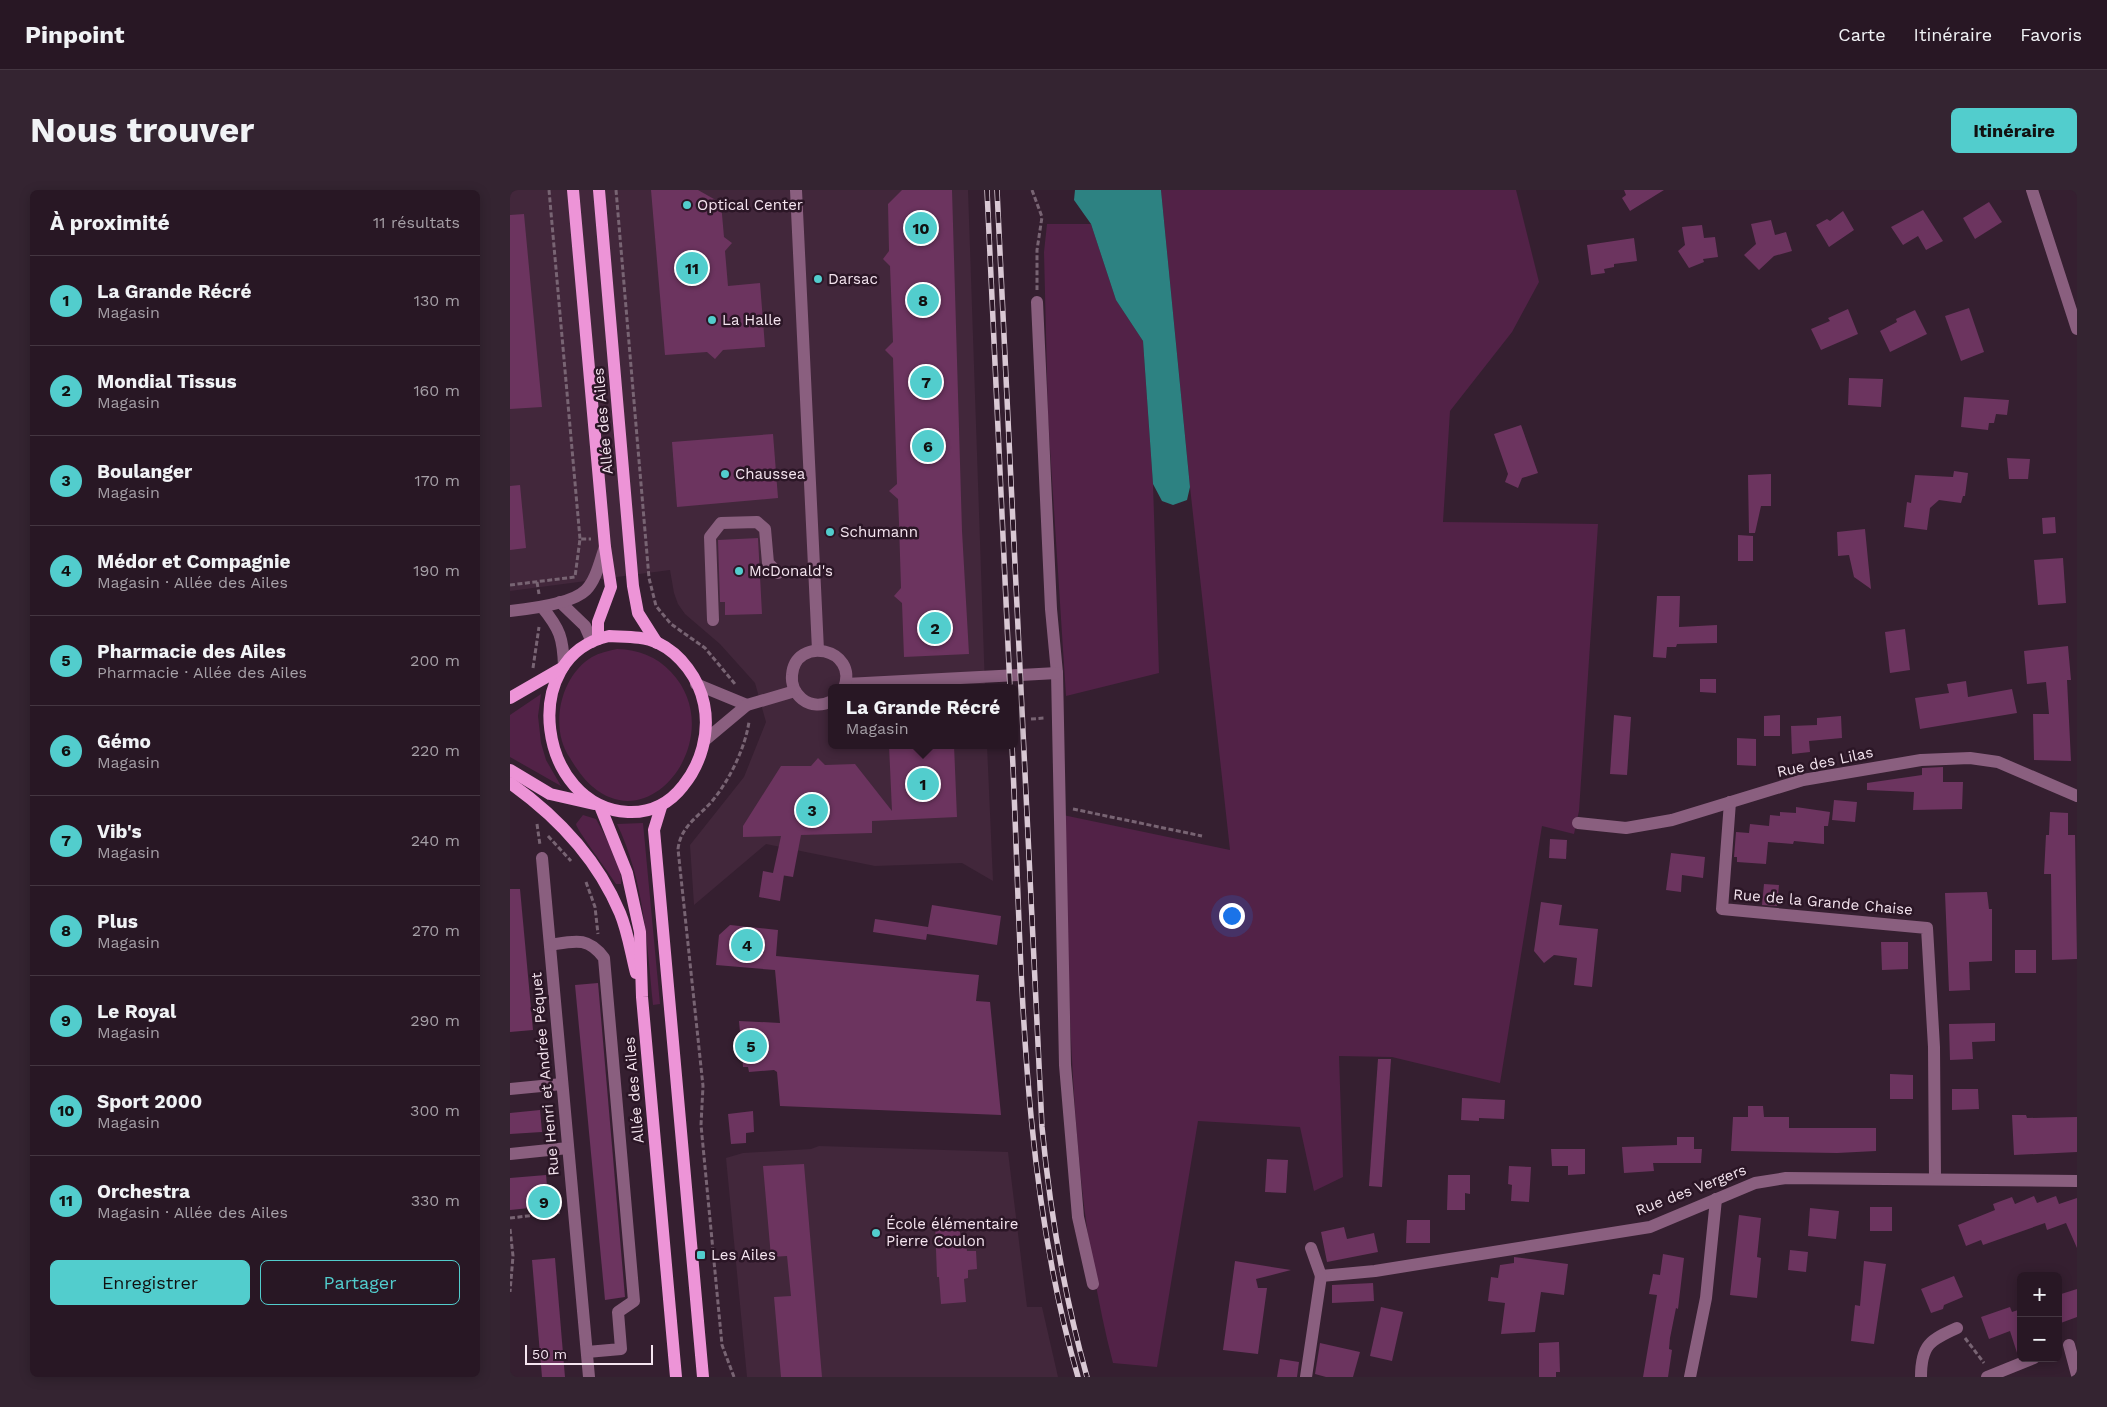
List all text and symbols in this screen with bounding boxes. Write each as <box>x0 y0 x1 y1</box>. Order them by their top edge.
text: Pinpoint <box>25 21 125 49</box>
text: Carte <box>1838 24 1886 45</box>
text: Itinéraire <box>1914 24 1992 45</box>
text: Favoris <box>2020 24 2082 45</box>
button: Itinéraire <box>1951 108 2077 153</box>
text: Nous trouver <box>30 109 254 151</box>
place label: Optical Center <box>697 196 803 214</box>
marker: Optical Center <box>681 199 693 211</box>
pin: 10 <box>905 209 937 247</box>
text: À proximité <box>50 210 170 235</box>
text: 11 résultats <box>373 213 460 232</box>
pin: 11 <box>676 249 708 287</box>
place label: Darsac <box>828 270 878 288</box>
marker: Darsac <box>812 273 824 285</box>
text: La Grande Récré <box>97 280 251 303</box>
pin: 8 <box>907 281 939 319</box>
text: 1 <box>63 291 69 310</box>
text: 130 m <box>414 291 460 310</box>
text: Magasin <box>97 303 160 322</box>
place label: La Halle <box>722 311 781 329</box>
marker: La Halle <box>706 314 718 326</box>
pin: 7 <box>910 363 942 401</box>
street label: Allée des Ailes <box>589 367 617 475</box>
text: Mondial Tissus <box>97 370 237 393</box>
text: 2 <box>61 381 71 400</box>
text: 160 m <box>413 381 460 400</box>
text: Magasin <box>97 393 160 412</box>
pin: 6 <box>912 427 944 465</box>
text: Boulanger <box>97 460 192 483</box>
place label: Chaussea <box>735 465 806 483</box>
marker: Chaussea <box>719 468 731 480</box>
text: 3 <box>61 471 71 490</box>
text: 170 m <box>414 471 460 490</box>
text: Magasin <box>97 483 160 502</box>
place label: Schumann <box>840 523 918 541</box>
marker: Schumann <box>824 526 836 538</box>
text: Médor et Compagnie <box>97 550 291 573</box>
text: 4 <box>61 561 71 580</box>
text: 190 m <box>413 561 460 580</box>
place label: McDonald's <box>749 562 833 580</box>
marker: McDonald's <box>733 565 745 577</box>
text: Magasin · Allée des Ailes <box>97 573 288 592</box>
pin: 2 <box>919 609 951 647</box>
text: Pharmacie des Ailes <box>97 640 286 663</box>
text: 5 <box>61 651 71 670</box>
text: 200 m <box>410 651 460 670</box>
text: Pharmacie · Allée des Ailes <box>97 663 307 682</box>
popup <box>828 684 1018 749</box>
text: La Grande Récré <box>846 696 1000 719</box>
text: Magasin <box>846 719 909 738</box>
text: Gémo <box>97 730 151 753</box>
text: 6 <box>61 741 71 760</box>
text: 220 m <box>411 741 460 760</box>
street label: Rue des Lilas <box>1775 743 1875 781</box>
text: Magasin <box>97 753 160 772</box>
pin: 1 <box>907 765 939 803</box>
pin: 3 <box>796 791 828 829</box>
text: Vib's <box>97 820 142 843</box>
text: 7 <box>61 831 71 850</box>
text: 240 m <box>411 831 460 850</box>
text: Magasin <box>97 843 160 862</box>
street label: Rue de la Grande Chaise <box>1732 885 1914 919</box>
your location <box>1219 903 1245 929</box>
text: Plus <box>97 910 138 933</box>
text: 8 <box>61 921 71 940</box>
text: 270 m <box>412 921 460 940</box>
pin: 4 <box>731 926 763 964</box>
text: Magasin <box>97 933 160 952</box>
street label: Rue Henri et Andrée Péquet <box>527 971 563 1176</box>
text: Le Royal <box>97 1000 176 1023</box>
text: 9 <box>61 1011 71 1030</box>
text: 290 m <box>410 1011 460 1030</box>
text: Magasin <box>97 1023 160 1042</box>
pin: 5 <box>735 1027 767 1065</box>
street label: Allée des Ailes <box>620 1036 648 1144</box>
text: Sport 2000 <box>97 1090 202 1113</box>
text: 10 <box>57 1101 75 1120</box>
text: 300 m <box>410 1101 460 1120</box>
text: Magasin <box>97 1113 160 1132</box>
street label: Rue des Vergers <box>1633 1161 1749 1219</box>
text: Orchestra <box>97 1180 190 1203</box>
pin: 9 <box>528 1183 560 1221</box>
text: 11 <box>59 1191 73 1210</box>
text: 330 m <box>411 1191 460 1210</box>
text: Magasin · Allée des Ailes <box>97 1203 288 1222</box>
place label: École élémentaire Pierre Coulon <box>886 1215 1018 1250</box>
marker: École élémentaire Pierre Coulon <box>870 1227 882 1239</box>
place label: Les Ailes <box>711 1246 776 1264</box>
marker: Les Ailes <box>695 1249 707 1261</box>
button: Enregistrer <box>50 1260 250 1305</box>
button: Partager <box>260 1260 460 1305</box>
map controls <box>2017 1272 2062 1362</box>
button: + <box>2017 1272 2062 1317</box>
button: − <box>2017 1317 2062 1362</box>
scale bar <box>525 1342 652 1365</box>
text: 50 m <box>532 1346 567 1362</box>

